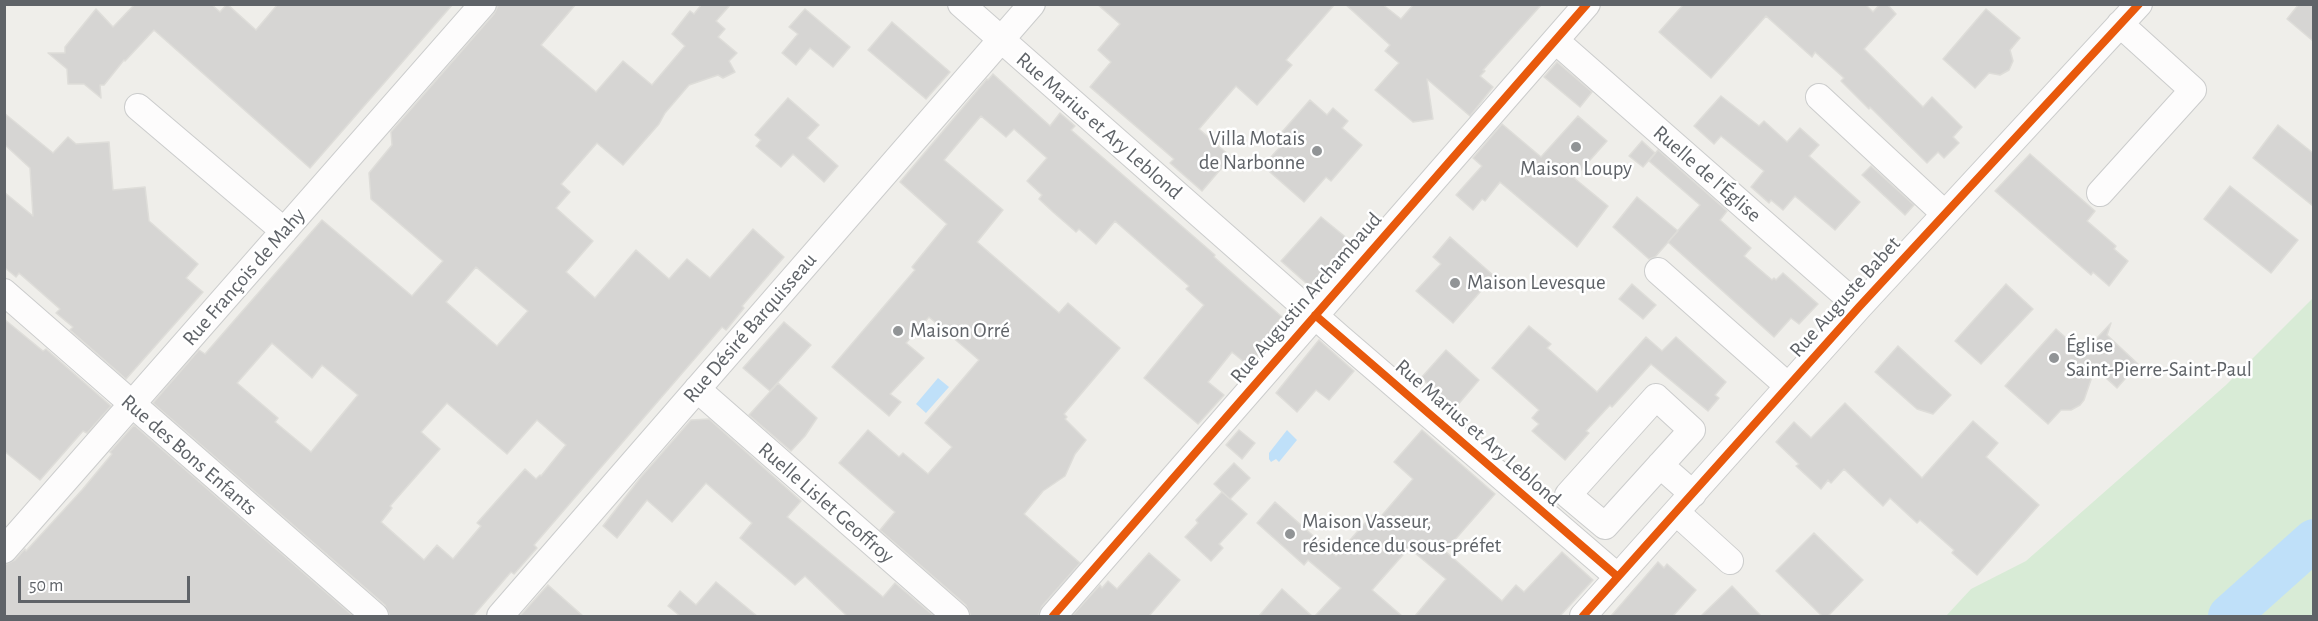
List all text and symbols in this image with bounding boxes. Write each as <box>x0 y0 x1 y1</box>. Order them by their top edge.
street label: Rue Marius et Ary Leblond <box>1011 47 1187 205</box>
street label: Ruelle de l'Église <box>1648 120 1766 228</box>
place label: Villa Motais de Narbonne <box>1199 126 1305 176</box>
marker: Maison Loupy <box>1569 140 1583 154</box>
marker: Villa Motais de Narbonne <box>1310 144 1324 158</box>
place label: Maison Loupy <box>1520 156 1632 182</box>
street label: Rue François de Mahy <box>177 203 311 351</box>
street label: Rue Augustin Archambaud <box>1225 207 1387 389</box>
street label: Rue Auguste Babet <box>1784 231 1906 363</box>
street label: Rue Désiré Barquisseau <box>678 248 822 408</box>
place label: Maison Levesque <box>1467 270 1606 296</box>
marker: Maison Levesque <box>1448 276 1462 290</box>
place label: Maison Orré <box>910 318 1010 344</box>
marker: Maison Orré <box>891 324 905 338</box>
place label: Église Saint-Pierre-Saint-Paul <box>2066 333 2252 383</box>
marker: Église Saint-Pierre-Saint-Paul <box>2047 351 2061 365</box>
street label: Rue Marius et Ary Leblond <box>1390 354 1566 512</box>
street label: Rue des Bons Enfants <box>116 389 262 521</box>
street label: Ruelle Lislet Geoffroy <box>753 437 899 569</box>
place label: Maison Vasseur, résidence du sous-préfet <box>1302 509 1501 559</box>
marker: Maison Vasseur, résidence du sous-préfet <box>1283 527 1297 541</box>
scale bar <box>21 564 194 602</box>
text: 50 m <box>29 577 63 595</box>

